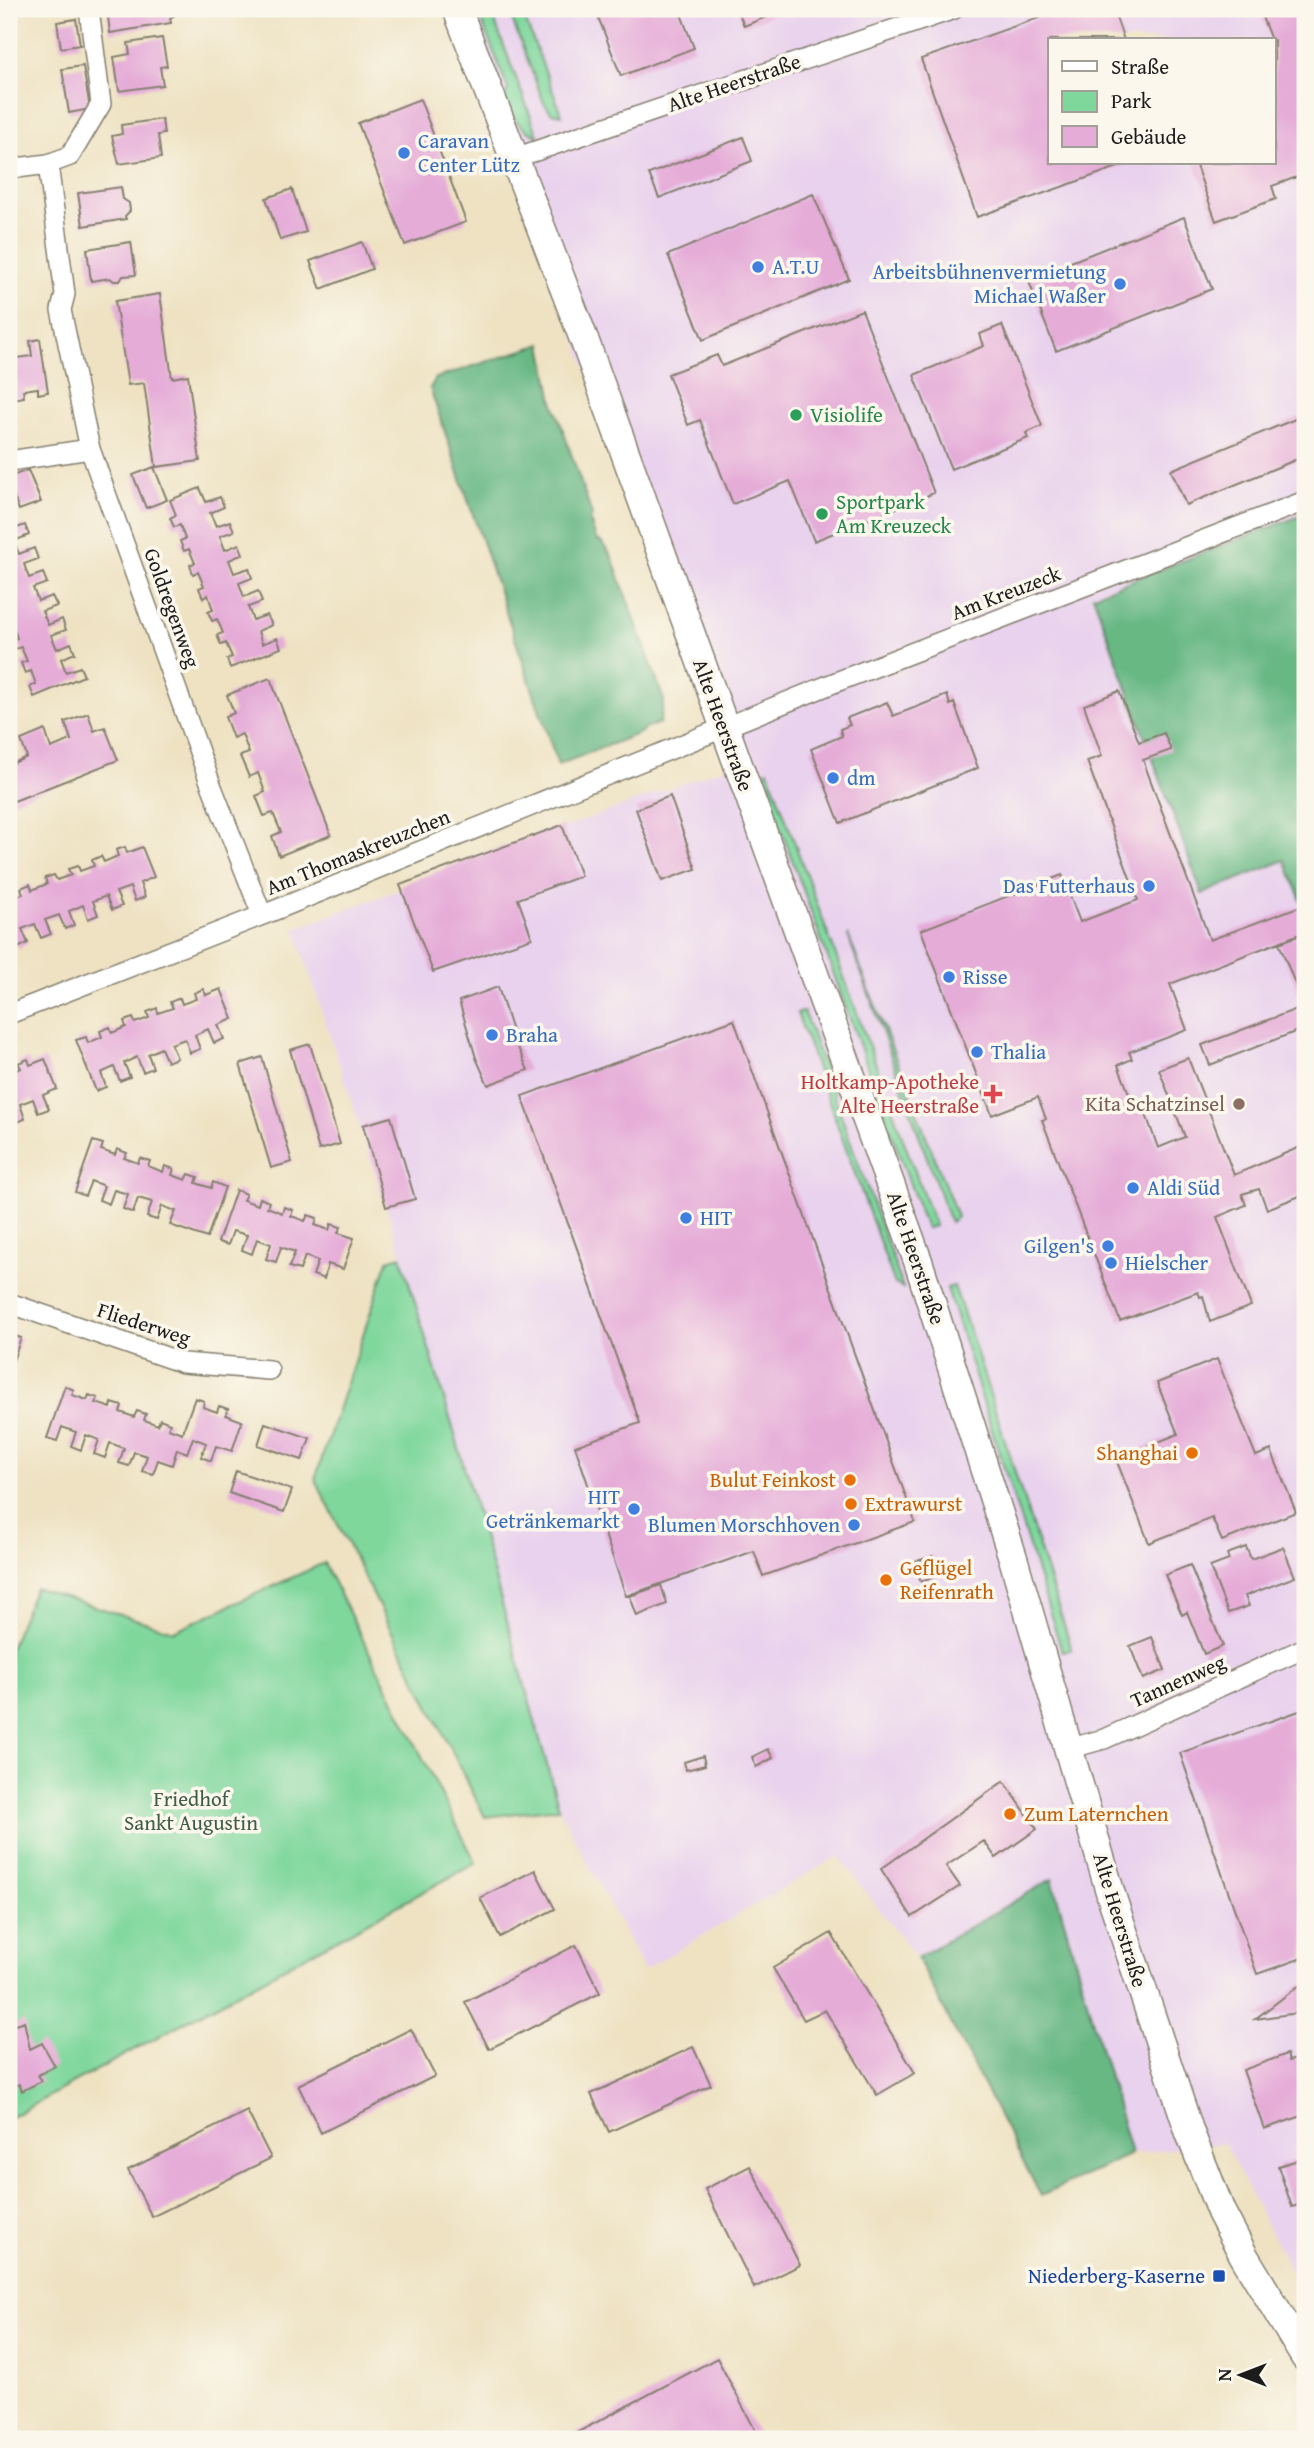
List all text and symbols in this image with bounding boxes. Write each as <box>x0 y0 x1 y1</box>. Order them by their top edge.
legend <box>1048 38 1276 164</box>
street label: Alte Heerstraße <box>663 45 805 120</box>
text: Straße <box>1111 51 1169 82</box>
text: Park <box>1111 85 1152 116</box>
text: Gebäude <box>1111 121 1187 152</box>
place label: Caravan Center Lütz <box>418 125 520 180</box>
marker: Caravan Center Lütz <box>396 145 412 161</box>
place label: A.T.U <box>772 251 819 282</box>
place label: Arbeitsbühnenvermietung Michael Waßer <box>872 256 1107 311</box>
marker: A.T.U <box>750 259 766 275</box>
marker: Arbeitsbühnenvermietung Michael Waßer <box>1112 276 1128 292</box>
place label: Visiolife <box>810 399 883 430</box>
marker: Visiolife <box>788 407 804 423</box>
place label: Sportpark Am Kreuzeck <box>836 486 952 541</box>
marker: Sportpark Am Kreuzeck <box>814 506 830 522</box>
street label: Goldregenweg <box>136 544 209 673</box>
street label: Am Kreuzeck <box>946 557 1065 628</box>
street label: Alte Heerstraße <box>685 654 762 796</box>
place label: dm <box>847 762 875 793</box>
marker: dm <box>825 770 841 786</box>
street label: Am Thomaskreuzchen <box>261 800 455 903</box>
place label: Das Futterhaus <box>1003 870 1135 901</box>
marker: Das Futterhaus <box>1141 878 1157 894</box>
place label: Risse <box>963 961 1008 992</box>
marker: Risse <box>941 969 957 985</box>
place label: Braha <box>506 1019 558 1050</box>
marker: Braha <box>484 1027 500 1043</box>
place label: Thalia <box>991 1036 1046 1067</box>
marker: Thalia <box>969 1044 985 1060</box>
place label: Holtkamp-Apotheke Alte Heerstraße <box>801 1066 979 1121</box>
marker: Holtkamp-Apotheke Alte Heerstraße <box>985 1086 1001 1102</box>
place label: Kita Schatzinsel <box>1085 1088 1225 1119</box>
marker: Kita Schatzinsel <box>1231 1096 1247 1112</box>
place label: Aldi Süd <box>1147 1172 1221 1203</box>
marker: Aldi Süd <box>1125 1180 1141 1196</box>
street label: Alte Heerstraße <box>879 1187 954 1329</box>
place label: HIT <box>700 1202 732 1233</box>
marker: HIT <box>678 1210 694 1226</box>
place label: Gilgen's <box>1024 1230 1094 1261</box>
marker: Gilgen's <box>1100 1238 1116 1254</box>
place label: Hielscher <box>1125 1247 1209 1278</box>
marker: Hielscher <box>1103 1255 1119 1271</box>
street label: Fliederweg <box>94 1294 195 1353</box>
place label: Shanghai <box>1096 1437 1178 1468</box>
marker: Shanghai <box>1184 1445 1200 1461</box>
place label: Bulut Feinkost <box>710 1464 837 1495</box>
marker: Bulut Feinkost <box>842 1472 858 1488</box>
place label: HIT Getränkemarkt <box>486 1481 621 1536</box>
place label: Extrawurst <box>865 1488 963 1519</box>
marker: Extrawurst <box>843 1496 859 1512</box>
marker: HIT Getränkemarkt <box>626 1501 642 1517</box>
place label: Blumen Morschhoven <box>648 1509 840 1540</box>
marker: Blumen Morschhoven <box>846 1517 862 1533</box>
place label: Geflügel Reifenrath <box>900 1552 994 1607</box>
marker: Geflügel Reifenrath <box>878 1572 894 1588</box>
street label: Tannenweg <box>1125 1646 1231 1715</box>
park label: Friedhof Sankt Augustin <box>124 1783 258 1838</box>
place label: Zum Laternchen <box>1024 1798 1169 1829</box>
marker: Zum Laternchen <box>1002 1806 1018 1822</box>
street label: Alte Heerstraße <box>1085 1849 1156 1991</box>
place label: Niederberg-Kaserne <box>1028 2260 1205 2291</box>
marker: Niederberg-Kaserne <box>1211 2268 1227 2284</box>
north arrow <box>1206 2340 1276 2410</box>
text: N <box>1210 2368 1238 2381</box>

